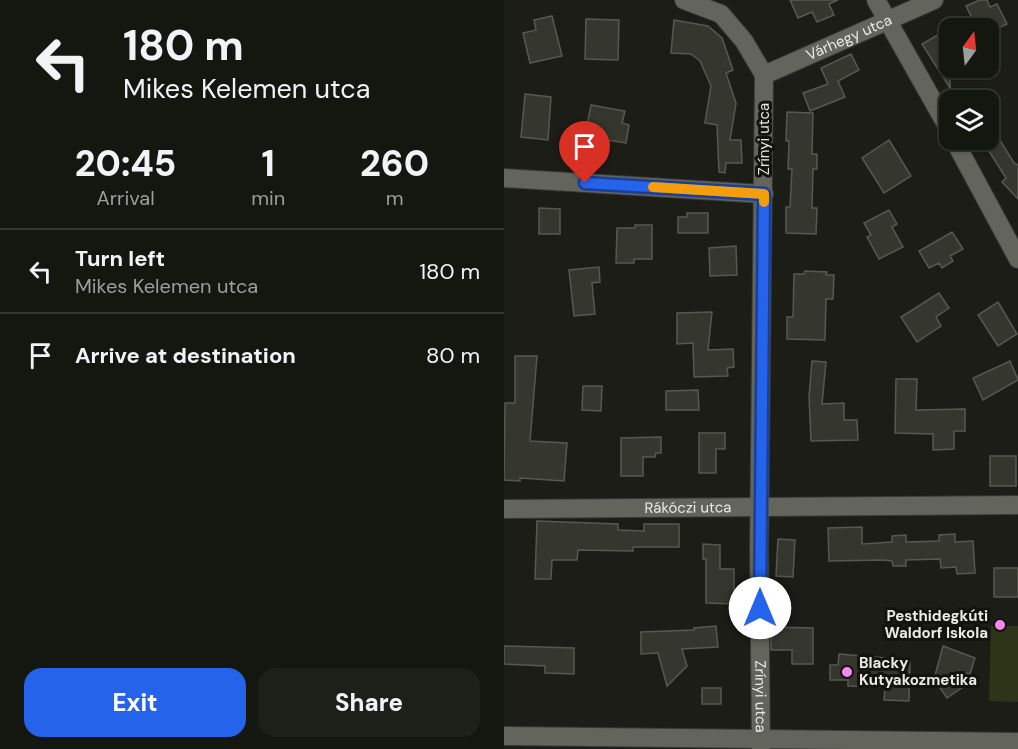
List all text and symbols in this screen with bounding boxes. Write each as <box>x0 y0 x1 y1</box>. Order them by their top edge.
street label: Várhegy utca <box>803 10 895 65</box>
text: 180 m <box>123 18 244 73</box>
north arrow <box>939 18 999 78</box>
map controls <box>939 18 999 150</box>
icon: left <box>24 24 102 102</box>
text: Mikes Kelemen utca <box>123 71 370 106</box>
button: layers <box>939 90 999 150</box>
street label: Zrínyi utca <box>754 103 774 175</box>
pin <box>559 121 610 183</box>
icon: arrive <box>568 130 601 163</box>
text: 20:45 <box>75 140 176 187</box>
text: 1 <box>262 140 275 187</box>
text: 260 <box>360 140 429 187</box>
text: Arrival <box>96 185 155 211</box>
text: min <box>251 185 285 211</box>
text: m <box>386 185 404 211</box>
text: Turn left <box>75 244 165 273</box>
icon: left <box>24 255 57 288</box>
text: 180 m <box>419 257 480 286</box>
text: Mikes Kelemen utca <box>75 273 258 299</box>
icon: arrive <box>24 339 57 372</box>
text: Arrive at destination <box>75 341 296 370</box>
text: 80 m <box>426 341 480 370</box>
street label: Rákóczi utca <box>644 497 732 518</box>
position arrow <box>728 576 792 640</box>
place label: Pesthidegkúti Waldorf Iskola <box>885 606 988 643</box>
marker: Pesthidegkúti Waldorf Iskola <box>993 618 1007 632</box>
place label: Blacky Kutyakozmetika <box>859 653 977 690</box>
street label: Zrínyi utca <box>750 660 771 733</box>
marker: Blacky Kutyakozmetika <box>840 665 854 679</box>
button: Exit <box>24 668 246 737</box>
button: Share <box>258 668 480 737</box>

